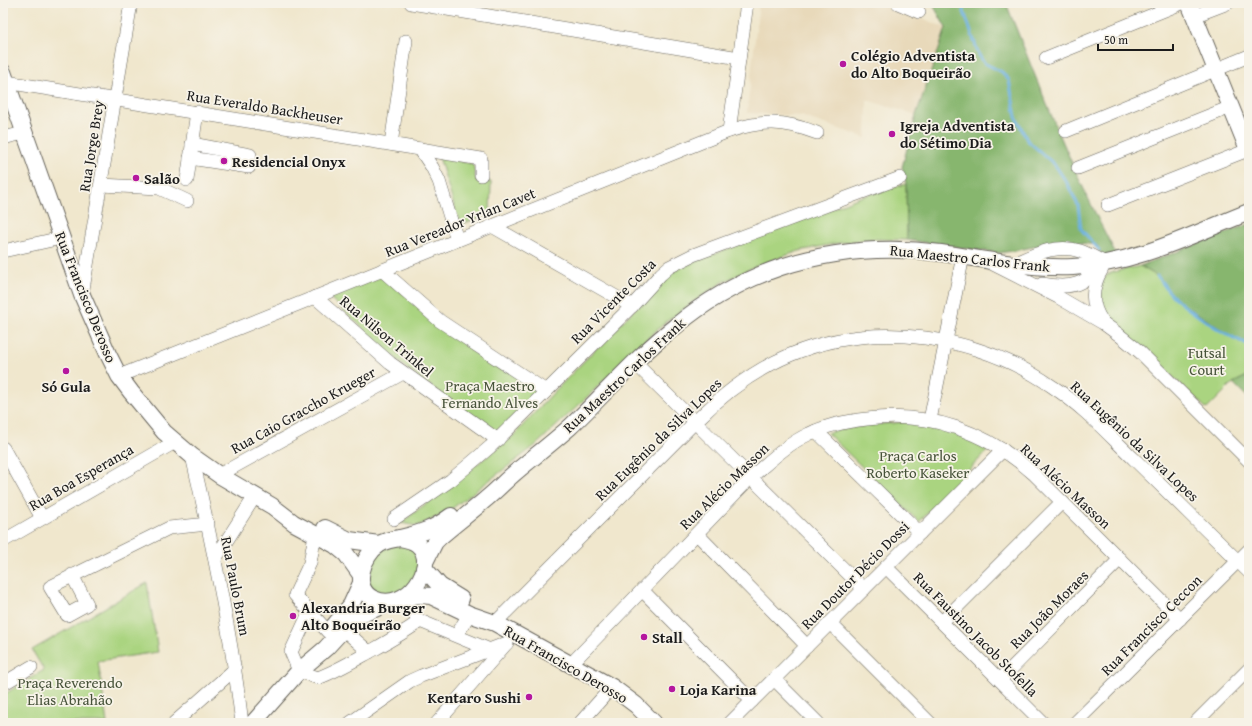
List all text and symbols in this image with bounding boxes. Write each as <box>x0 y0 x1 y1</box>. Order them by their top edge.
scale bar <box>1098 26 1173 52</box>
text: 50 m <box>1104 31 1128 48</box>
place label: Colégio Adventista do Alto Boqueirão <box>851 45 976 83</box>
marker: Colégio Adventista do Alto Boqueirão <box>838 59 848 69</box>
street label: Rua Everaldo Backheuser <box>186 84 344 130</box>
street label: Rua Jorge Brey <box>73 98 109 193</box>
place label: Igreja Adventista do Sétimo Dia <box>900 115 1015 153</box>
marker: Igreja Adventista do Sétimo Dia <box>887 129 897 139</box>
place label: Residencial Onyx <box>232 151 346 172</box>
marker: Residencial Onyx <box>219 156 229 166</box>
place label: Salão <box>144 168 180 189</box>
marker: Salão <box>131 173 141 183</box>
street label: Rua Vereador Yrlan Cavet <box>381 182 539 262</box>
street label: Rua Francisco Derosso <box>50 228 122 366</box>
street label: Rua Maestro Carlos Frank <box>889 239 1051 277</box>
street label: Rua Vicente Costa <box>566 254 660 348</box>
street label: Rua Nilson Trinkel <box>336 291 438 381</box>
street label: Rua Maestro Carlos Frank <box>558 312 690 438</box>
park label: Futsal Court <box>1188 342 1226 380</box>
street label: Rua Caio Graccho Krueger <box>227 361 379 459</box>
marker: Só Gula <box>61 366 71 376</box>
street label: Rua Eugênio da Silva Lopes <box>590 373 726 505</box>
park label: Praça Maestro Fernando Alves <box>442 375 538 413</box>
place label: Só Gula <box>41 376 91 397</box>
street label: Rua Eugênio da Silva Lopes <box>1066 376 1204 506</box>
street label: Rua Boa Esperança <box>25 438 137 516</box>
street label: Rua Alécio Masson <box>675 438 774 534</box>
street label: Rua Alécio Masson <box>1016 439 1116 534</box>
park label: Praça Carlos Roberto Kaseker <box>866 445 970 483</box>
street label: Rua Doutor Décio Dossi <box>796 516 914 634</box>
street label: Rua Paulo Brum <box>216 535 256 638</box>
street label: Rua João Moraes <box>1005 565 1093 653</box>
street label: Rua Faustino Jacob Stofella <box>909 567 1043 701</box>
street label: Rua Francisco Ceccon <box>1096 569 1207 680</box>
place label: Alexandria Burger Alto Boqueirão <box>301 597 425 635</box>
marker: Alexandria Burger Alto Boqueirão <box>288 611 298 621</box>
street label: Rua Francisco Derosso <box>500 620 632 708</box>
place label: Stall <box>652 627 683 648</box>
marker: Stall <box>639 632 649 642</box>
park label: Praça Reverendo Elias Abrahão <box>17 672 123 710</box>
place label: Loja Karina <box>680 679 757 700</box>
marker: Loja Karina <box>667 684 677 694</box>
place label: Kentaro Sushi <box>428 687 521 708</box>
marker: Kentaro Sushi <box>524 692 534 702</box>

